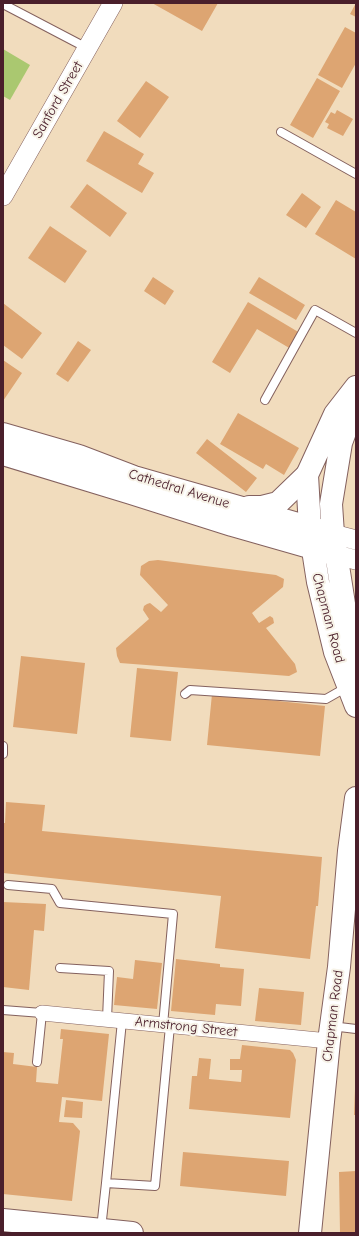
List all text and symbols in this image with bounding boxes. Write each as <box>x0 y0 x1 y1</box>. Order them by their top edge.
street label: Sanford Street <box>29 59 87 141</box>
street label: Cathedral Avenue <box>127 466 231 512</box>
street label: Chapman Road <box>308 571 348 665</box>
street label: Chapman Road <box>319 969 347 1063</box>
street label: Armstrong Street <box>134 1013 238 1041</box>

